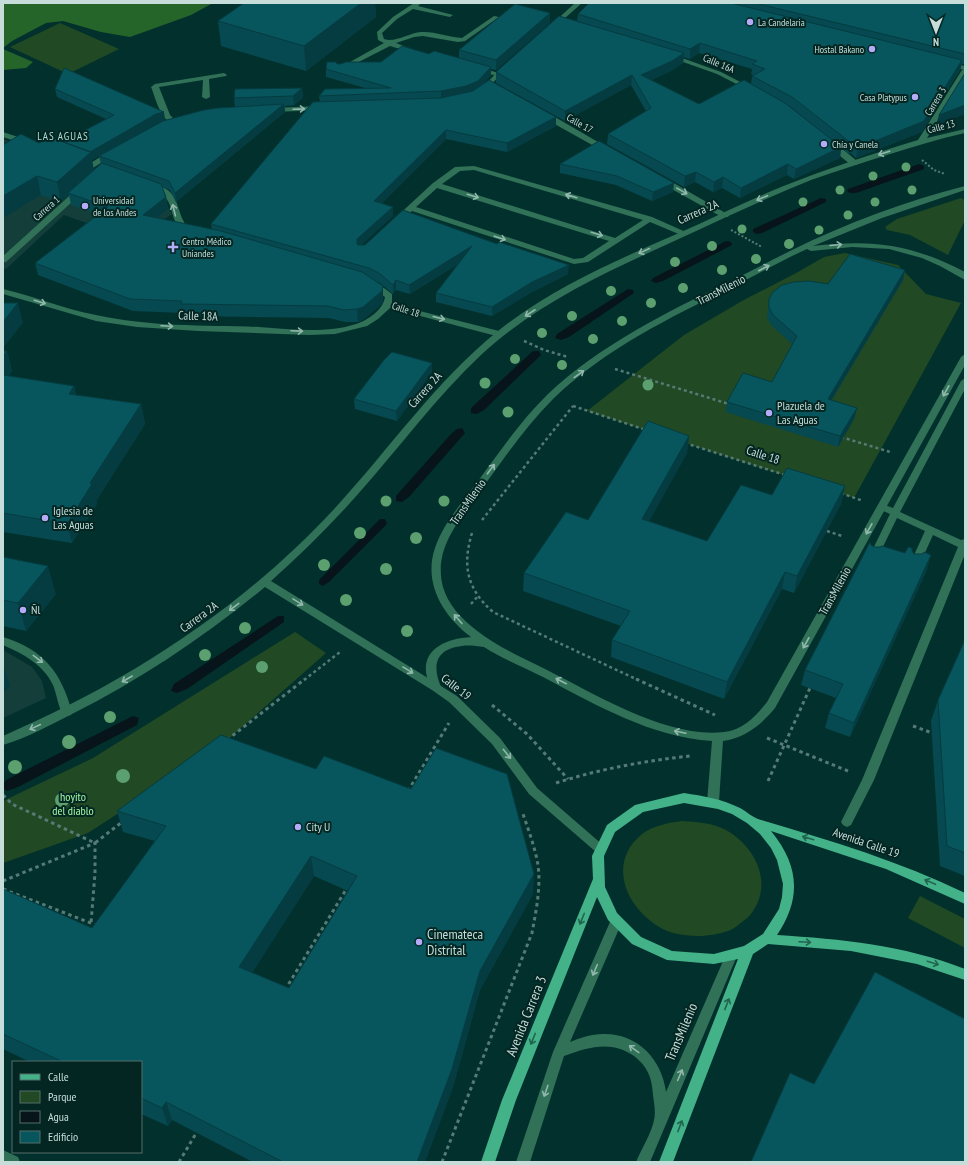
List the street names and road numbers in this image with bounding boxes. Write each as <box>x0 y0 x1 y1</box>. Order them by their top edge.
street label: Calle 16A <box>701 51 737 76</box>
street label: Carrera 3 <box>922 84 949 118</box>
street label: Calle 17 <box>564 111 595 136</box>
street label: Calle 13 <box>926 117 956 136</box>
street label: Carrera 1 <box>30 193 62 224</box>
street label: Carrera 2A <box>675 196 721 227</box>
street label: TransMilenio <box>694 271 748 308</box>
street label: Calle 18 <box>390 299 421 320</box>
street label: Calle 18A <box>178 307 218 324</box>
street label: Carrera 2A <box>405 368 445 411</box>
street label: Calle 18 <box>745 442 782 467</box>
street label: TransMilenio <box>446 476 489 528</box>
street label: TransMilenio <box>815 564 854 617</box>
street label: Carrera 2A <box>177 598 221 635</box>
street label: Calle 19 <box>438 670 474 703</box>
street label: Avenida Calle 19 <box>831 824 901 861</box>
street label: Avenida Carrera 3 <box>502 973 550 1059</box>
street label: TransMilenio <box>661 1000 701 1064</box>

